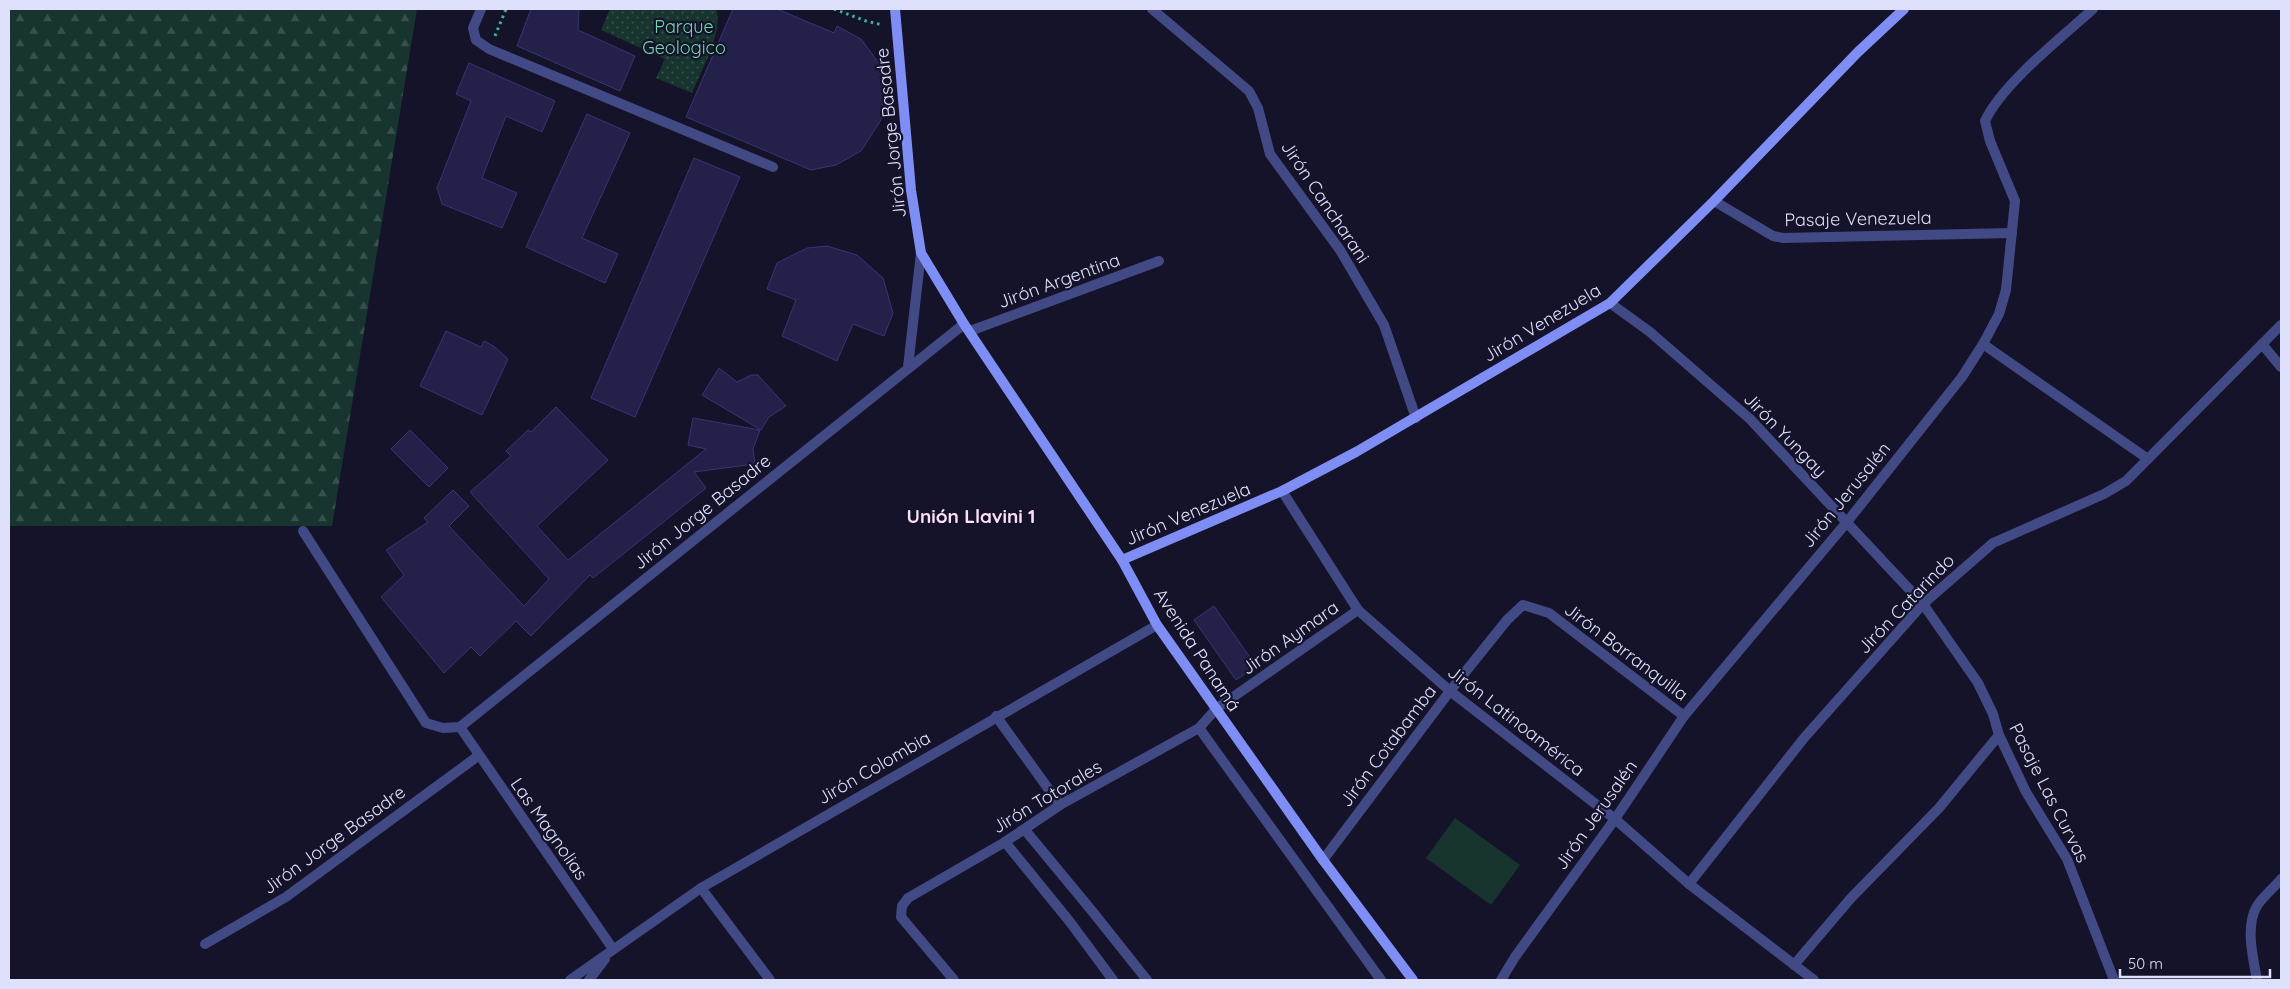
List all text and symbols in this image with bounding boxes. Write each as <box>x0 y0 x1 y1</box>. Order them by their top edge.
park label: Parque Geologico <box>642 15 726 59</box>
street label: Jirón Jorge Basadre <box>870 47 911 219</box>
street label: Jirón Cancharani <box>1276 136 1375 267</box>
street label: Pasaje Venezuela <box>1784 206 1932 231</box>
street label: Jirón Argentina <box>995 248 1123 313</box>
street label: Jirón Venezuela <box>1479 278 1605 367</box>
street label: Jirón Yungay <box>1739 387 1832 482</box>
street label: Jirón Jerusalén <box>1796 437 1895 552</box>
street label: Jirón Jorge Basadre <box>628 449 775 574</box>
street label: Jirón Venezuela <box>1122 477 1254 550</box>
district label: Unión Llavini 1 <box>907 504 1035 528</box>
street label: Jirón Catarindo <box>1852 549 1959 658</box>
street label: Avenida Panamá <box>1149 584 1246 716</box>
street label: Jirón Aymara <box>1237 596 1343 680</box>
street label: Jirón Barranquilla <box>1560 598 1693 706</box>
street label: Jirón Latinoamérica <box>1443 660 1589 781</box>
street label: Jirón Cotabamba <box>1334 680 1441 811</box>
street label: Pasaje Las Curvas <box>2004 719 2095 866</box>
street label: Jirón Colombia <box>813 726 934 809</box>
street label: Jirón Totorales <box>988 755 1106 838</box>
street label: Jirón Jerusalén <box>1549 755 1642 874</box>
street label: Las Magnolias <box>506 773 593 884</box>
street label: Jirón Jorge Basadre <box>258 780 410 899</box>
scale bar <box>2120 946 2270 978</box>
text: 50 m <box>2128 954 2163 973</box>

